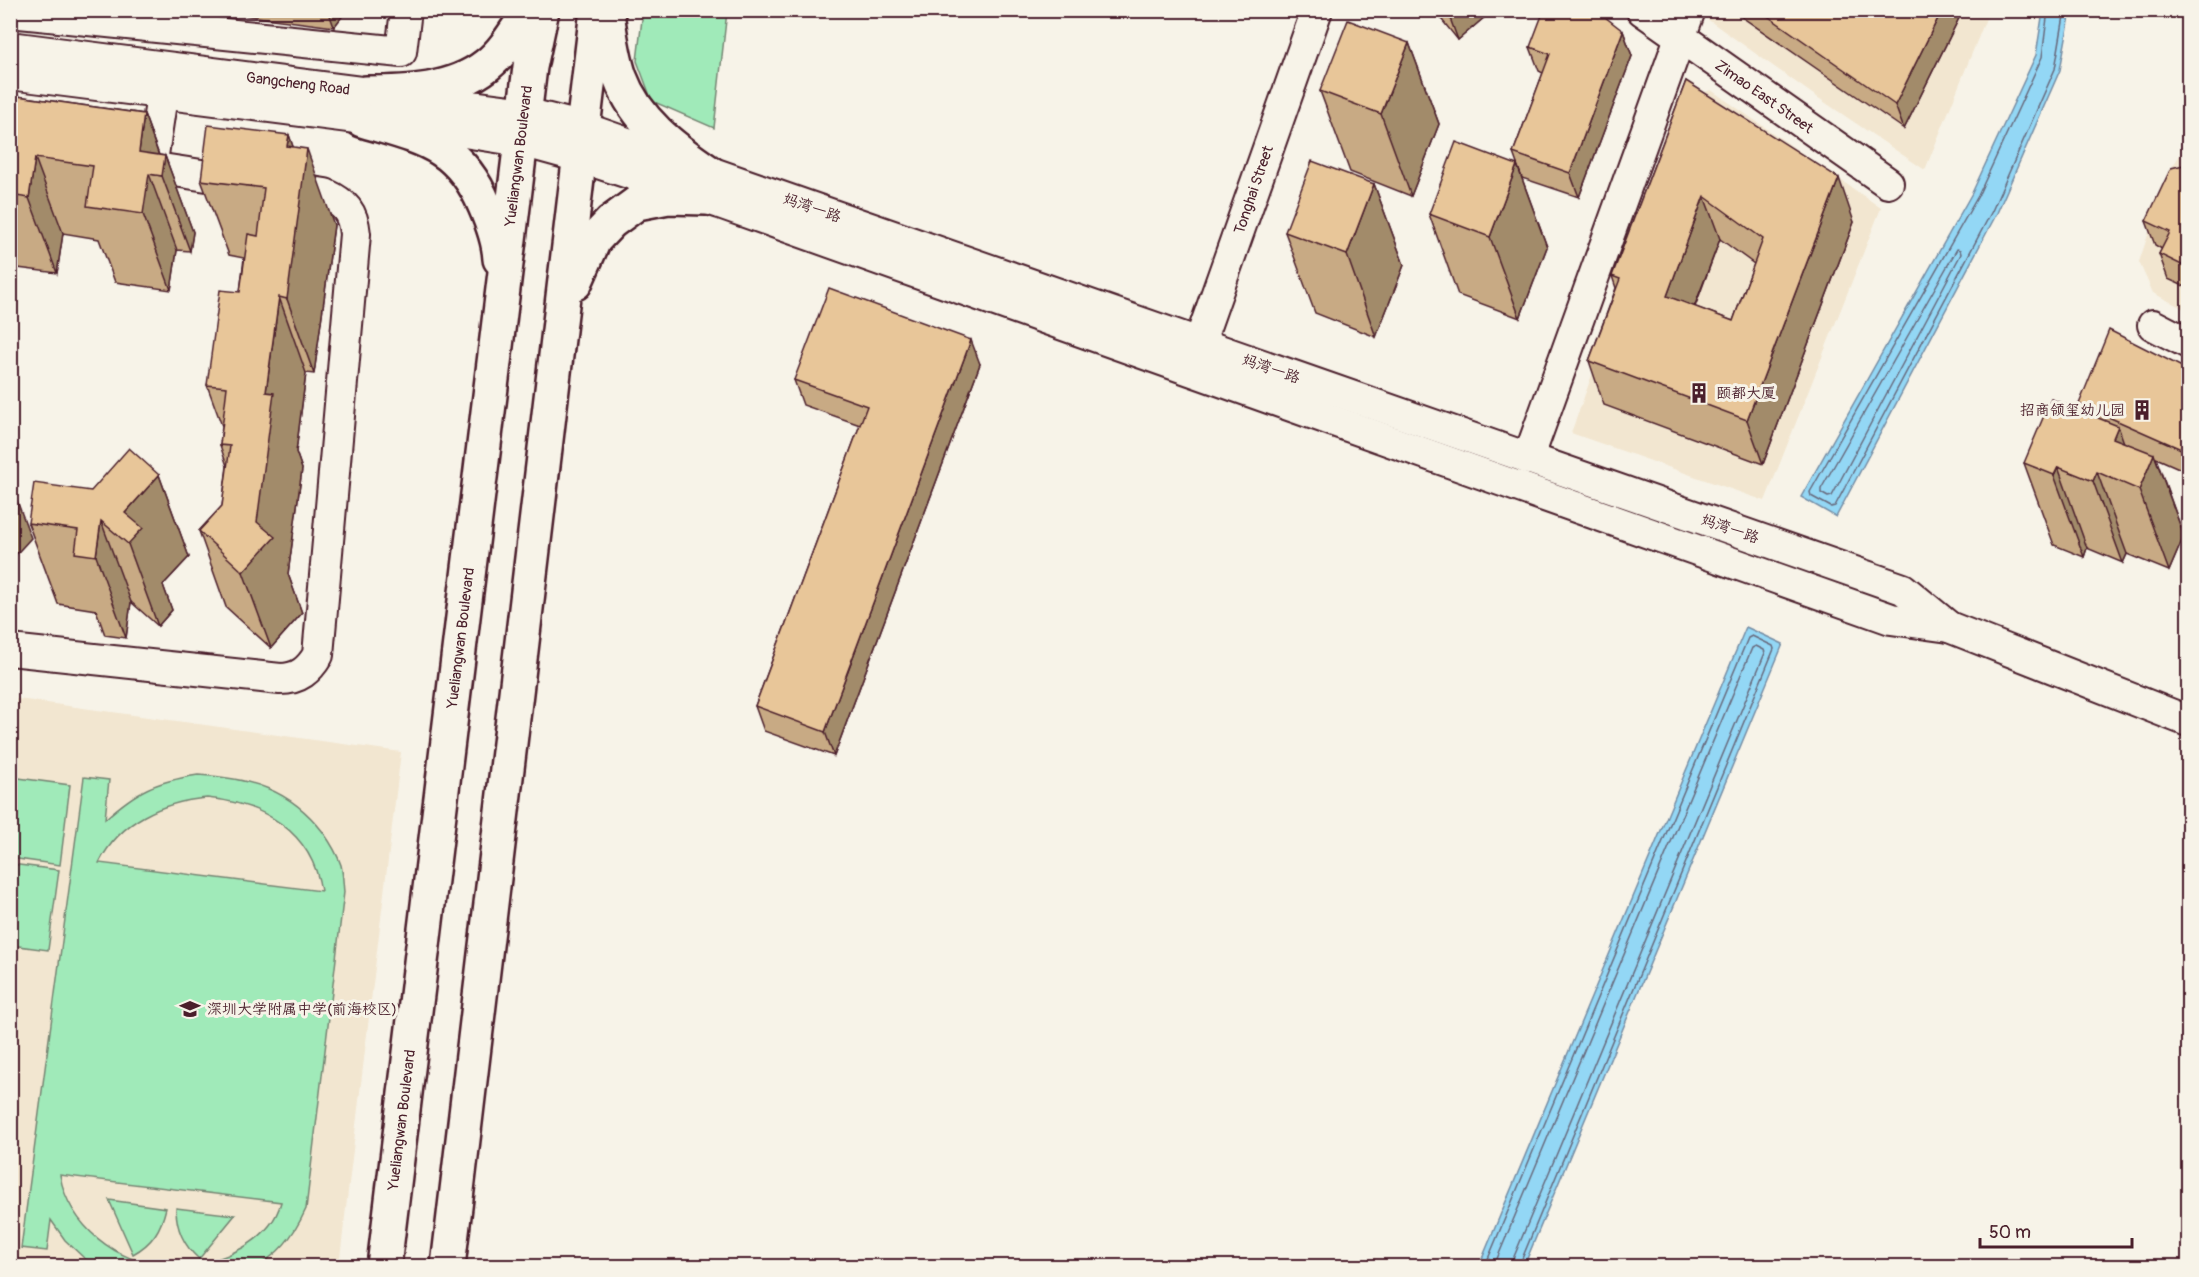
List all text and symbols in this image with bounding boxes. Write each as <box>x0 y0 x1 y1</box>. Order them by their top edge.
street label: Zimao East Street <box>1711 56 1818 138</box>
street label: Gangcheng Road <box>245 68 351 100</box>
street label: Yueliangwan Boulevard <box>501 85 537 228</box>
street label: Tonghai Street <box>1230 142 1278 237</box>
street label: 妈湾一路 <box>781 189 843 227</box>
street label: 妈湾一路 <box>1240 350 1302 388</box>
building icon: 颐都大厦 <box>1687 381 1711 405</box>
place label: 颐都大厦 <box>1716 384 1776 403</box>
building icon: 招商领玺幼儿园 <box>2130 398 2154 422</box>
place label: 招商领玺幼儿园 <box>2020 401 2125 420</box>
street label: 妈湾一路 <box>1699 510 1761 548</box>
street label: Yueliangwan Boulevard <box>443 567 479 710</box>
school or university icon: 深圳大学附属中学(前海校区) <box>178 997 202 1021</box>
place label: 深圳大学附属中学(前海校区) <box>207 1000 397 1019</box>
street label: Yueliangwan Boulevard <box>384 1049 420 1192</box>
scale bar <box>1980 1211 2132 1249</box>
text: 50 m <box>1989 1221 2031 1244</box>

